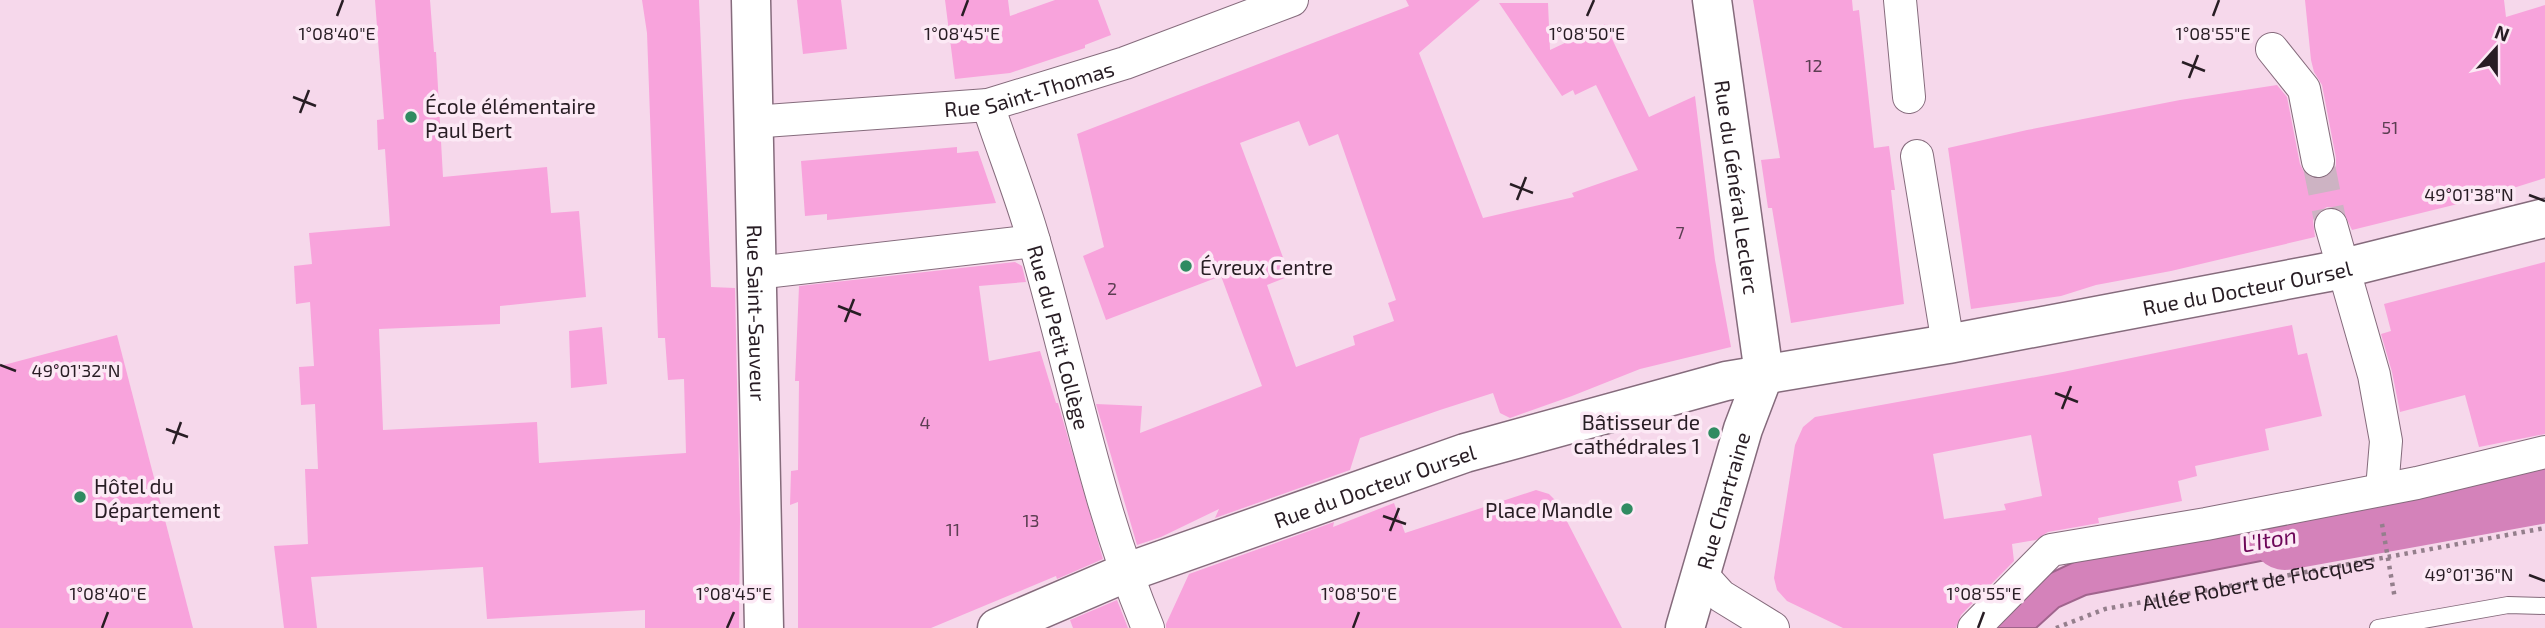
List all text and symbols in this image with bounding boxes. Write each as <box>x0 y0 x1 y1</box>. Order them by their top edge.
north arrow <box>2461 14 2531 84</box>
text: N <box>2492 19 2513 46</box>
text: 1°08'40"E <box>298 22 376 44</box>
text: 1°08'45"E <box>924 22 1000 44</box>
text: 1°08'50"E <box>1549 22 1625 44</box>
text: 1°08'55"E <box>2176 22 2250 44</box>
house number: 12 <box>1805 54 1823 76</box>
street label: Rue Saint-Thomas <box>943 55 1117 121</box>
street label: Rue du Général Leclerc <box>1711 78 1765 296</box>
place label: École élémentaire Paul Bert <box>425 93 596 142</box>
marker: École élémentaire Paul Bert <box>403 109 419 125</box>
house number: 51 <box>2382 116 2398 138</box>
text: 49°01'38"N <box>2424 183 2514 205</box>
house number: 7 <box>1675 221 1685 243</box>
street label: Rue Saint-Sauveur <box>743 224 772 402</box>
street label: Rue du Petit Collège <box>1023 242 1096 432</box>
place label: Évreux Centre <box>1200 254 1333 279</box>
street label: Rue du Docteur Oursel <box>2140 254 2355 319</box>
marker: Évreux Centre <box>1178 258 1194 274</box>
house number: 2 <box>1107 277 1117 299</box>
text: 49°01'32"N <box>32 359 120 381</box>
place label: Bâtisseur de cathédrales 1 <box>1574 409 1700 458</box>
house number: 4 <box>919 411 931 433</box>
marker: Bâtisseur de cathédrales 1 <box>1706 425 1722 441</box>
street label: Rue Chartraine <box>1690 429 1754 572</box>
street label: Rue du Docteur Oursel <box>1270 438 1479 532</box>
place label: Hôtel du Département <box>94 473 221 522</box>
marker: Hôtel du Département <box>72 489 88 505</box>
place label: Place Mandle <box>1485 497 1613 522</box>
marker: Place Mandle <box>1619 501 1635 517</box>
house number: 13 <box>1022 509 1040 531</box>
house number: 11 <box>946 518 960 540</box>
water label: L'Iton <box>2239 520 2299 558</box>
street label: Allée Robert de Flocques <box>2140 547 2376 614</box>
text: 49°01'36"N <box>2424 563 2514 585</box>
text: 1°08'40"E <box>69 582 147 604</box>
text: 1°08'45"E <box>696 582 772 604</box>
text: 1°08'50"E <box>1321 582 1397 604</box>
text: 1°08'55"E <box>1947 582 2021 604</box>

